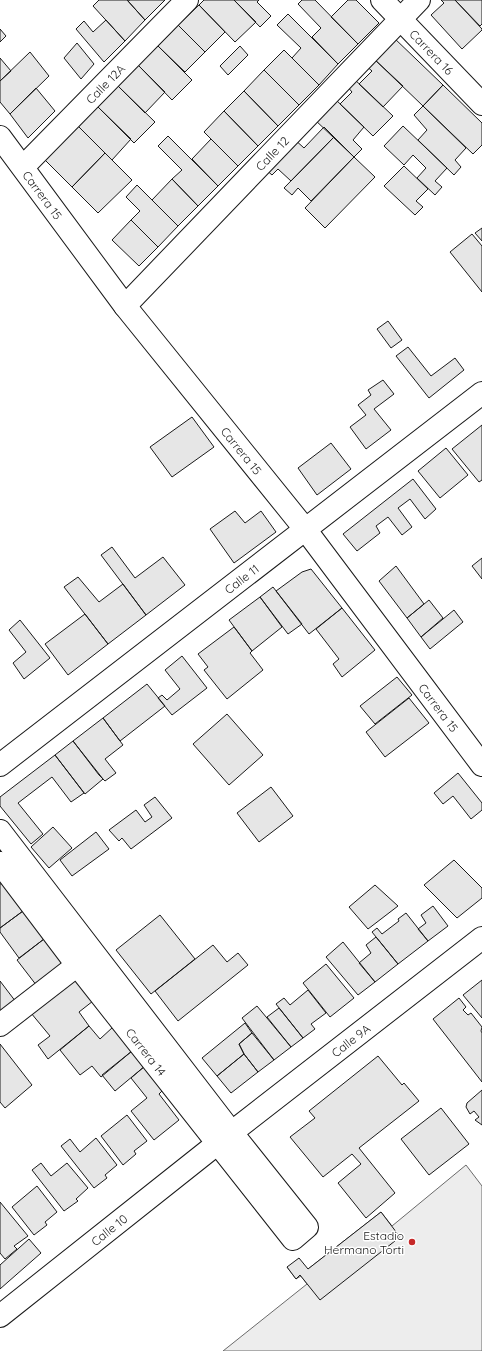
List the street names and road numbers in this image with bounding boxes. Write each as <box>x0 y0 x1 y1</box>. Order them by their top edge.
street label: Carrera 16 <box>407 26 457 78</box>
street label: Calle 12A <box>82 60 128 106</box>
street label: Calle 12 <box>252 133 292 173</box>
street label: Carrera 15 <box>20 168 66 222</box>
street label: Carrera 15 <box>218 424 265 477</box>
street label: Calle 11 <box>221 561 262 597</box>
street label: Carrera 15 <box>416 680 462 735</box>
street label: Calle 9A <box>328 1020 373 1060</box>
street label: Carrera 14 <box>123 1025 169 1079</box>
street label: Calle 10 <box>88 1211 130 1249</box>

